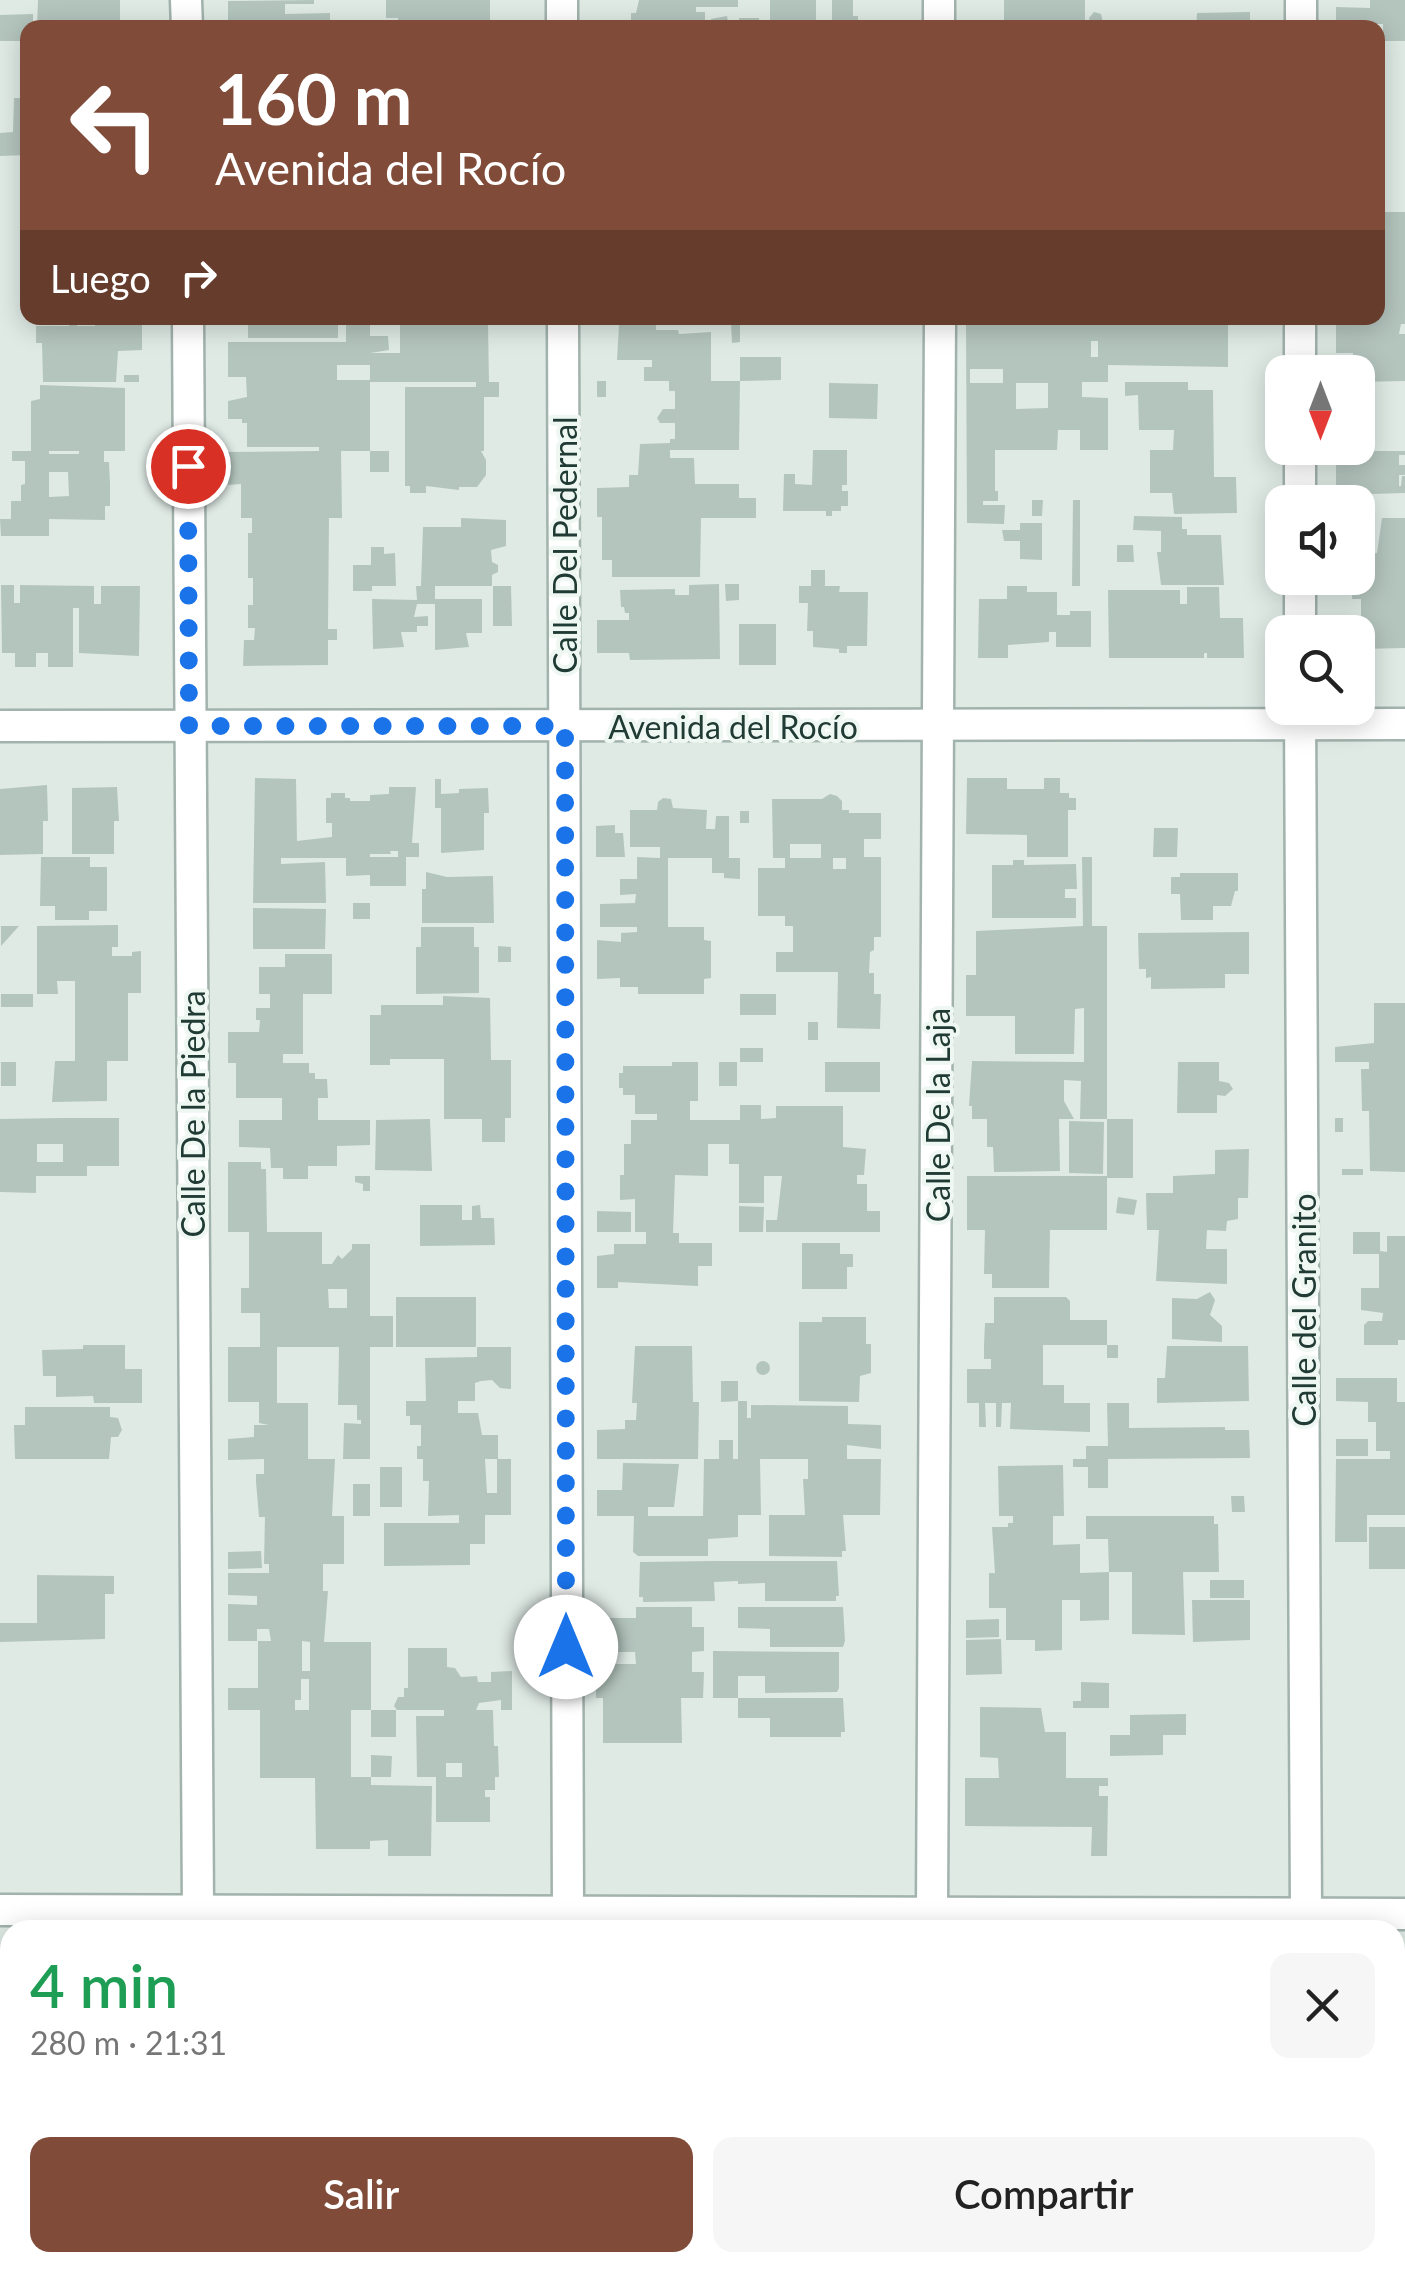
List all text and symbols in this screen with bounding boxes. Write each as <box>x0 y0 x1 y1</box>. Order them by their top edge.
text: 160 m <box>215 56 412 140</box>
icon: left <box>50 60 180 190</box>
text: Avenida del Rocío <box>215 141 566 195</box>
icon: right <box>171 250 226 305</box>
text: Luego <box>50 255 151 301</box>
north arrow <box>1265 355 1375 465</box>
map controls <box>1265 355 1375 725</box>
street label: Calle Del Pedernal <box>545 416 584 674</box>
pin <box>146 424 231 509</box>
icon: arrive <box>161 439 216 494</box>
button: sound <box>1265 485 1375 595</box>
button: search <box>1265 615 1375 725</box>
street label: Avenida del Rocío <box>608 707 858 746</box>
street label: Calle De la Piedra <box>173 990 212 1238</box>
street label: Calle De la Laja <box>918 1008 957 1222</box>
street label: Calle del Granito <box>1284 1193 1323 1427</box>
position arrow <box>514 1595 618 1699</box>
text: 4 min <box>30 1949 178 2021</box>
button: close <box>1270 1953 1375 2058</box>
text: 280 m · 21:31 <box>30 2023 227 2062</box>
button: Salir <box>30 2137 693 2252</box>
button: Compartir <box>713 2137 1375 2252</box>

